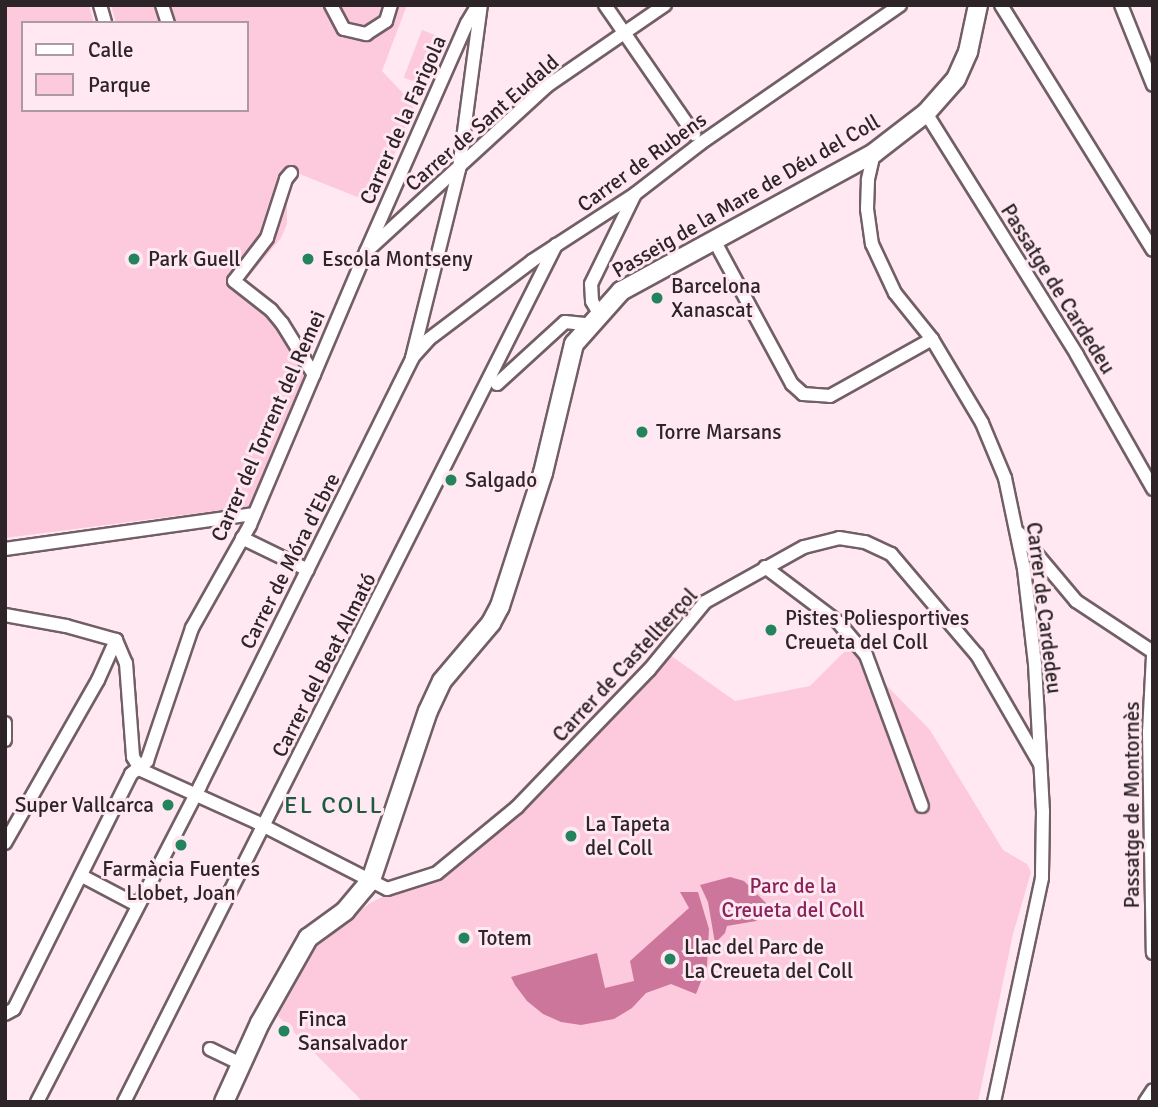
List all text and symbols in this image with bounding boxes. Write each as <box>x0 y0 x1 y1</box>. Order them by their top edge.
legend <box>21 21 248 112</box>
street label: Carrer de la Farigola <box>354 32 452 208</box>
text: Calle <box>88 37 134 63</box>
street label: Carrer de Sant Eudald <box>400 49 564 197</box>
text: Parque <box>88 72 151 98</box>
street label: Carrer de Rubens <box>573 107 711 217</box>
street label: Passeig de la Mare de Déu del Coll <box>608 109 884 283</box>
street label: Passatge de Cardedeu <box>995 199 1121 379</box>
place label: Park Guell <box>148 246 241 272</box>
place label: Escola Montseny <box>322 246 473 272</box>
marker: Park Guell <box>126 251 142 267</box>
marker: Escola Montseny <box>300 251 316 267</box>
place label: Barcelona Xanascat <box>671 273 761 323</box>
marker: Barcelona Xanascat <box>649 290 665 306</box>
street label: Carrer del Torrent del Remei <box>206 307 330 545</box>
place label: Torre Marsans <box>656 419 782 445</box>
marker: Torre Marsans <box>634 424 650 440</box>
place label: Salgado <box>465 467 537 493</box>
street label: Carrer de Móra d'Ebre <box>235 469 345 653</box>
marker: Salgado <box>443 472 459 488</box>
street label: Carrer de Cardedeu <box>1021 521 1067 695</box>
street label: Carrer del Beat Almató <box>267 569 381 761</box>
street label: Carrer de Castellterçol <box>547 583 703 747</box>
place label: Pistes Poliesportives Creueta del Coll <box>785 605 969 655</box>
marker: Pistes Poliesportives Creueta del Coll <box>763 622 779 638</box>
street label: Passatge de Montornès <box>1119 702 1145 908</box>
place label: Super Vallcarca <box>15 792 154 818</box>
district label: EL COLL <box>285 792 383 820</box>
marker: Super Vallcarca <box>160 797 176 813</box>
place label: La Tapeta del Coll <box>585 811 670 861</box>
marker: La Tapeta del Coll <box>563 828 579 844</box>
marker: Farmàcia Fuentes Llobet, Joan <box>173 837 189 853</box>
place label: Farmàcia Fuentes Llobet, Joan <box>102 856 260 906</box>
park label: Parc de la Creueta del Coll <box>721 873 865 923</box>
place label: Totem <box>478 925 532 951</box>
marker: Totem <box>456 930 472 946</box>
place label: Llac del Parc de La Creueta del Coll <box>684 934 853 984</box>
marker: Llac del Parc de La Creueta del Coll <box>662 951 678 967</box>
place label: Finca Sansalvador <box>298 1006 407 1056</box>
marker: Finca Sansalvador <box>276 1023 292 1039</box>

